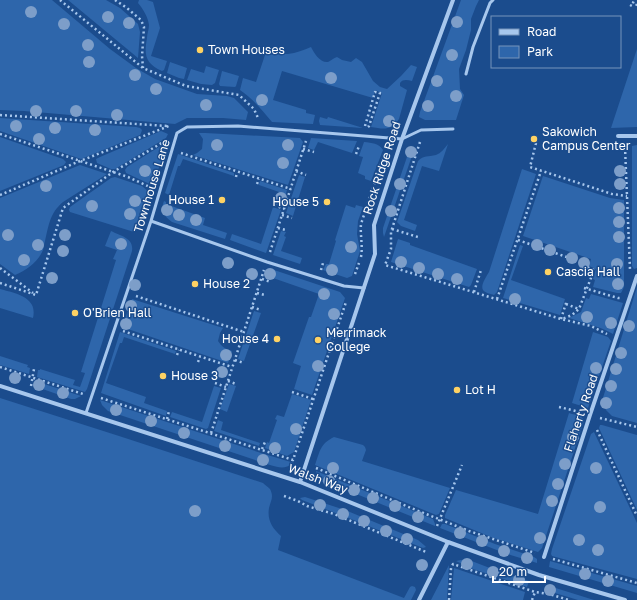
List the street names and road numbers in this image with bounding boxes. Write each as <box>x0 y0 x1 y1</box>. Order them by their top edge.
street label: Rock Ridge Road <box>359 119 404 216</box>
street label: Townhouse Lane <box>130 137 173 234</box>
street label: Flaherty Road <box>560 372 601 454</box>
street label: Walsh Way <box>286 460 350 497</box>

